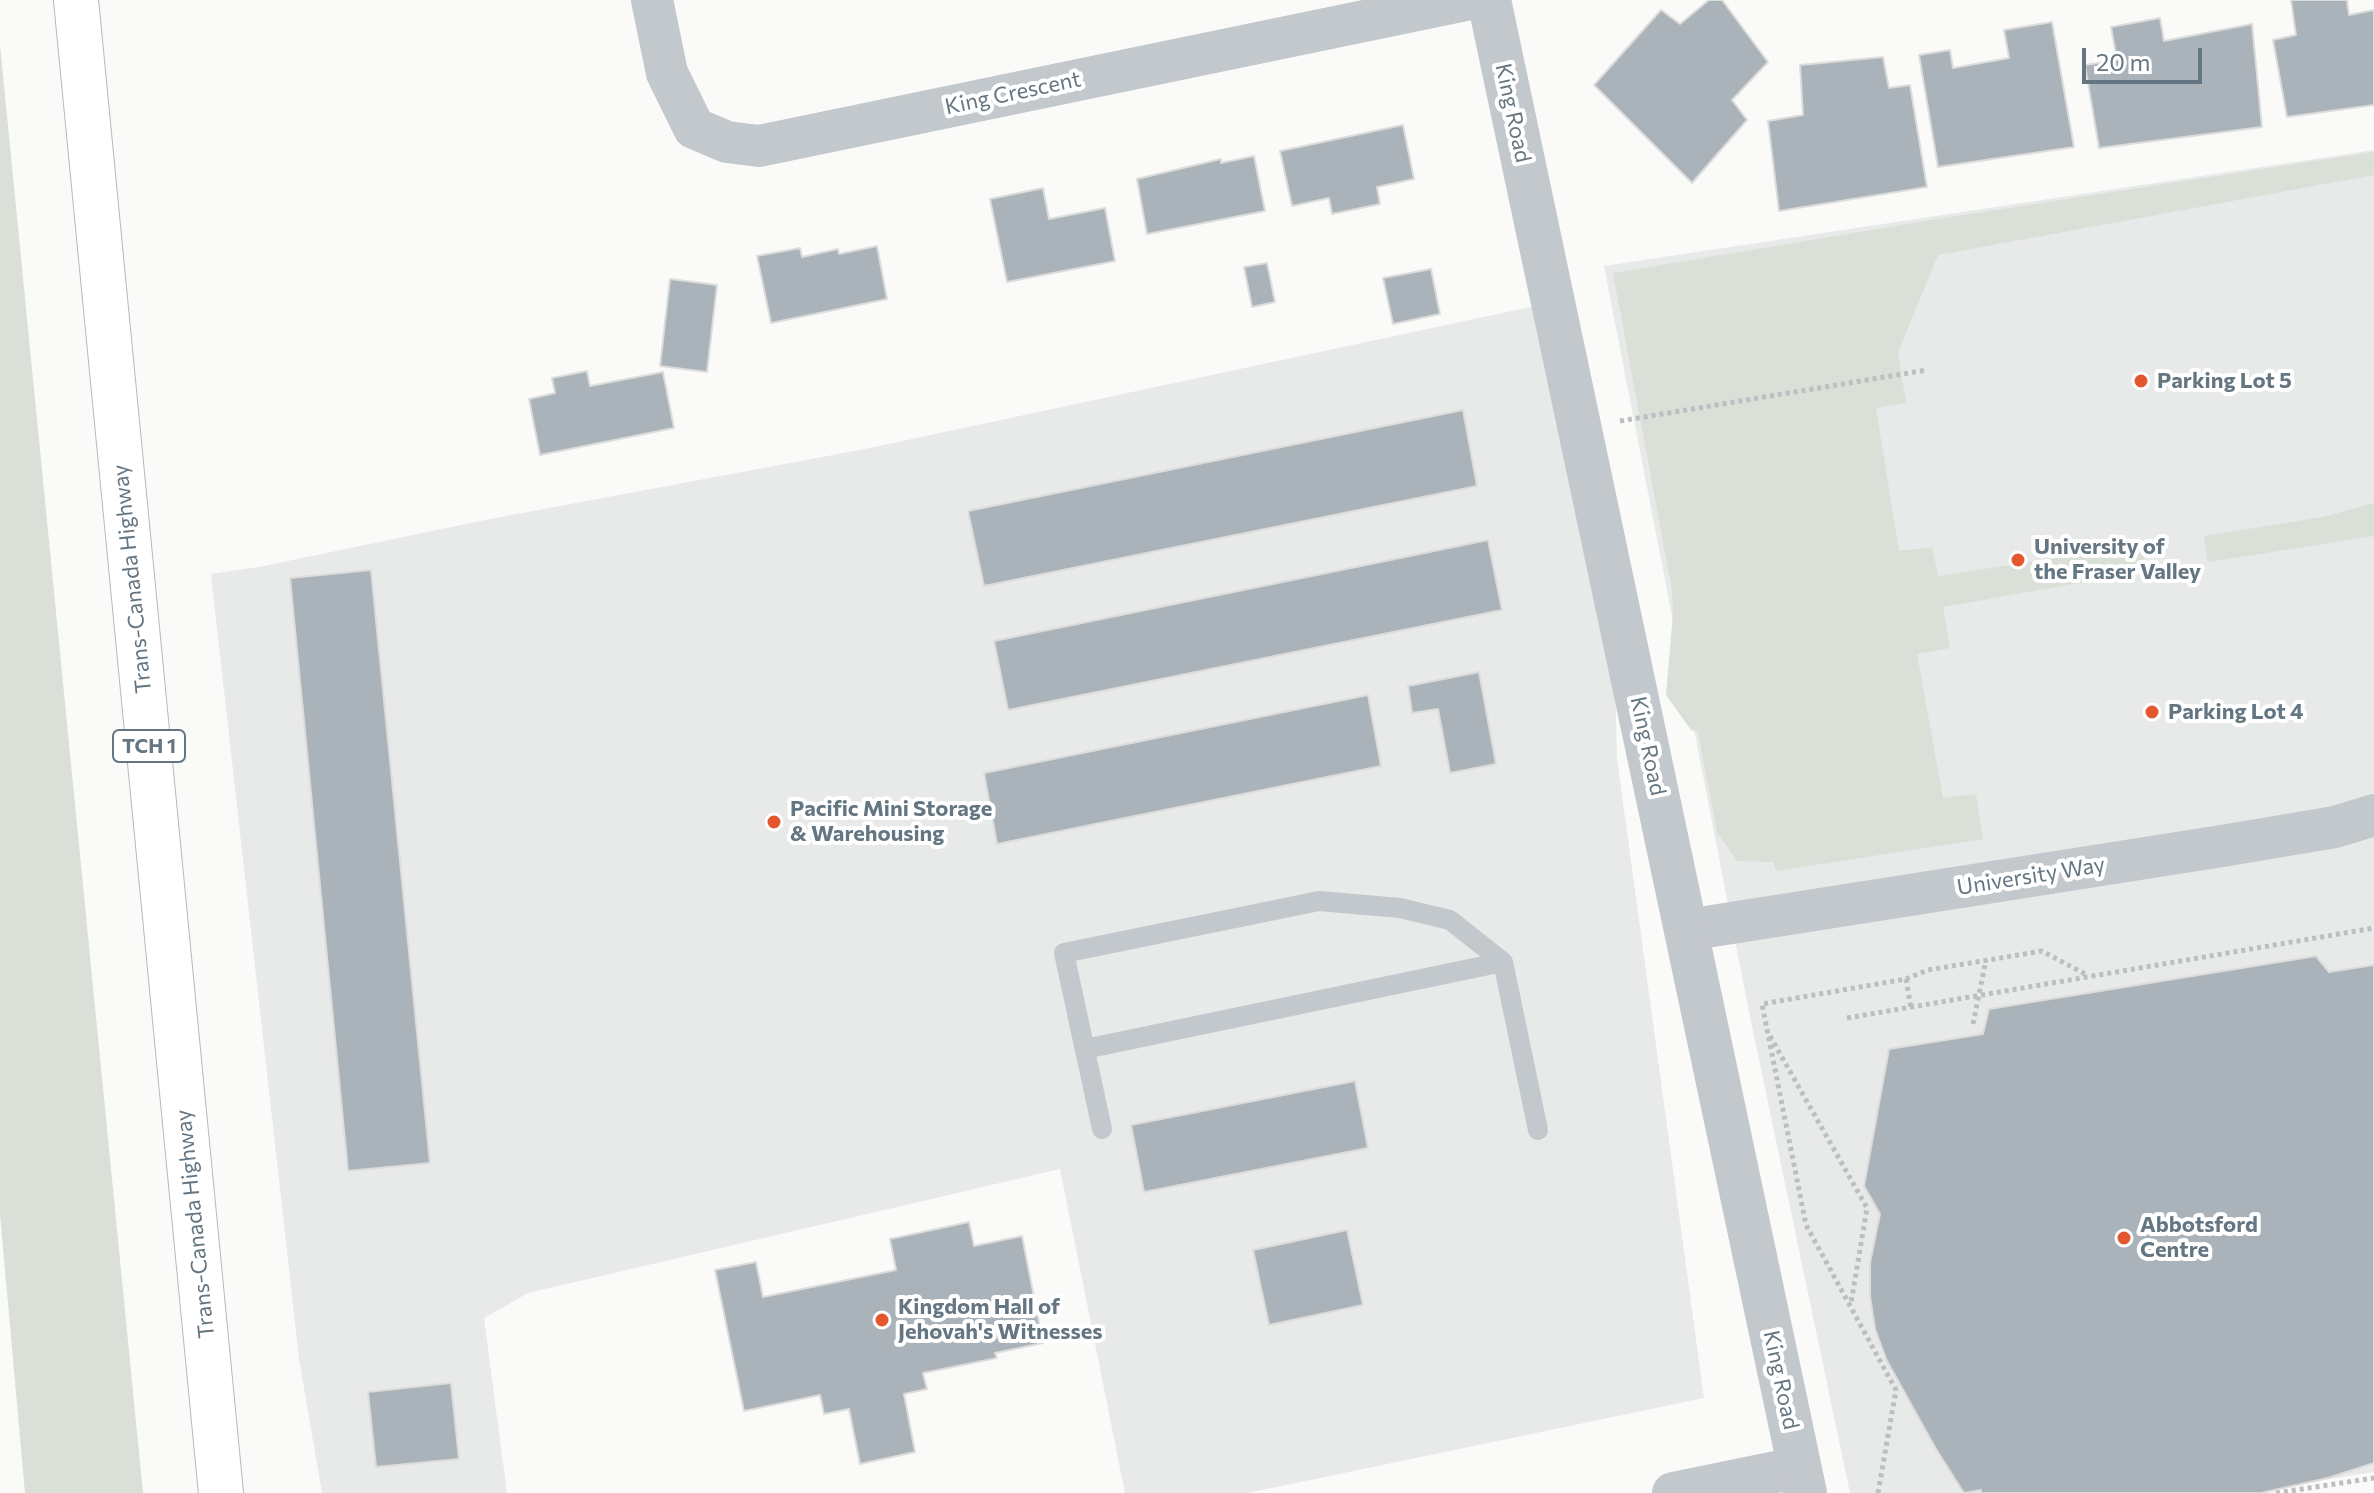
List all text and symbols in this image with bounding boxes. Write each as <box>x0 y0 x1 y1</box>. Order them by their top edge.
scale bar <box>2086 32 2206 82</box>
text: 20 m <box>2096 47 2150 76</box>
street label: King Road <box>1490 61 1536 165</box>
street label: King Crescent <box>943 66 1083 120</box>
place label: Parking Lot 5 <box>2157 368 2292 394</box>
marker: Parking Lot 5 <box>2132 372 2150 390</box>
street label: Trans-Canada Highway <box>107 463 157 695</box>
place label: University of the Fraser Valley <box>2034 534 2201 586</box>
marker: University of the Fraser Valley <box>2009 551 2027 569</box>
street label: King Road <box>1625 694 1671 798</box>
place label: Parking Lot 4 <box>2168 699 2304 725</box>
marker: Parking Lot 4 <box>2143 703 2161 721</box>
road number: TCH 1 <box>113 730 185 762</box>
place label: Pacific Mini Storage & Warehousing <box>790 796 992 848</box>
marker: Pacific Mini Storage & Warehousing <box>765 813 783 831</box>
street label: University Way <box>1955 851 2107 901</box>
street label: Trans-Canada Highway <box>170 1108 220 1340</box>
place label: Abbotsford Centre <box>2140 1212 2258 1264</box>
marker: Abbotsford Centre <box>2115 1229 2133 1247</box>
place label: Kingdom Hall of Jehovah's Witnesses <box>898 1294 1103 1346</box>
marker: Kingdom Hall of Jehovah's Witnesses <box>873 1311 891 1329</box>
street label: King Road <box>1758 1328 1804 1432</box>

